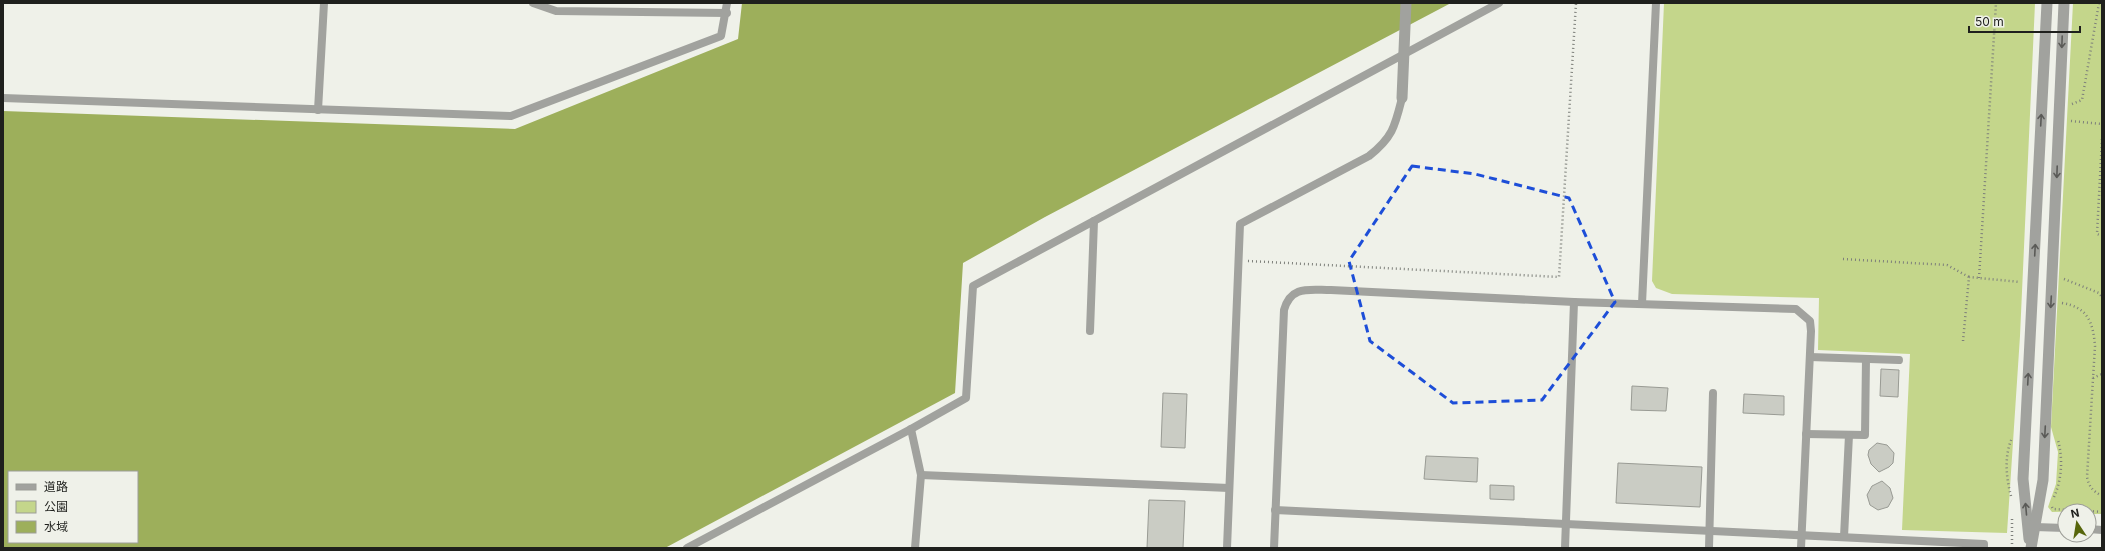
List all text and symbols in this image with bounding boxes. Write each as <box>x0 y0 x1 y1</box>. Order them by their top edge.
scale bar <box>1969 8 2080 34</box>
text: 50 m <box>1975 14 2004 29</box>
one-way arrow <box>2059 35 2066 48</box>
one-way arrow <box>2037 114 2045 127</box>
one-way arrow <box>2053 165 2061 178</box>
one-way arrow <box>2031 244 2038 257</box>
one-way arrow <box>2048 295 2055 308</box>
one-way arrow <box>2025 373 2032 386</box>
one-way arrow <box>2042 425 2049 438</box>
legend <box>8 471 138 543</box>
text: 道路 <box>44 479 68 494</box>
text: 公園 <box>44 499 68 514</box>
one-way arrow <box>2022 503 2030 516</box>
north arrow <box>2057 503 2097 543</box>
text: N <box>2069 505 2080 521</box>
text: 水域 <box>44 519 68 534</box>

